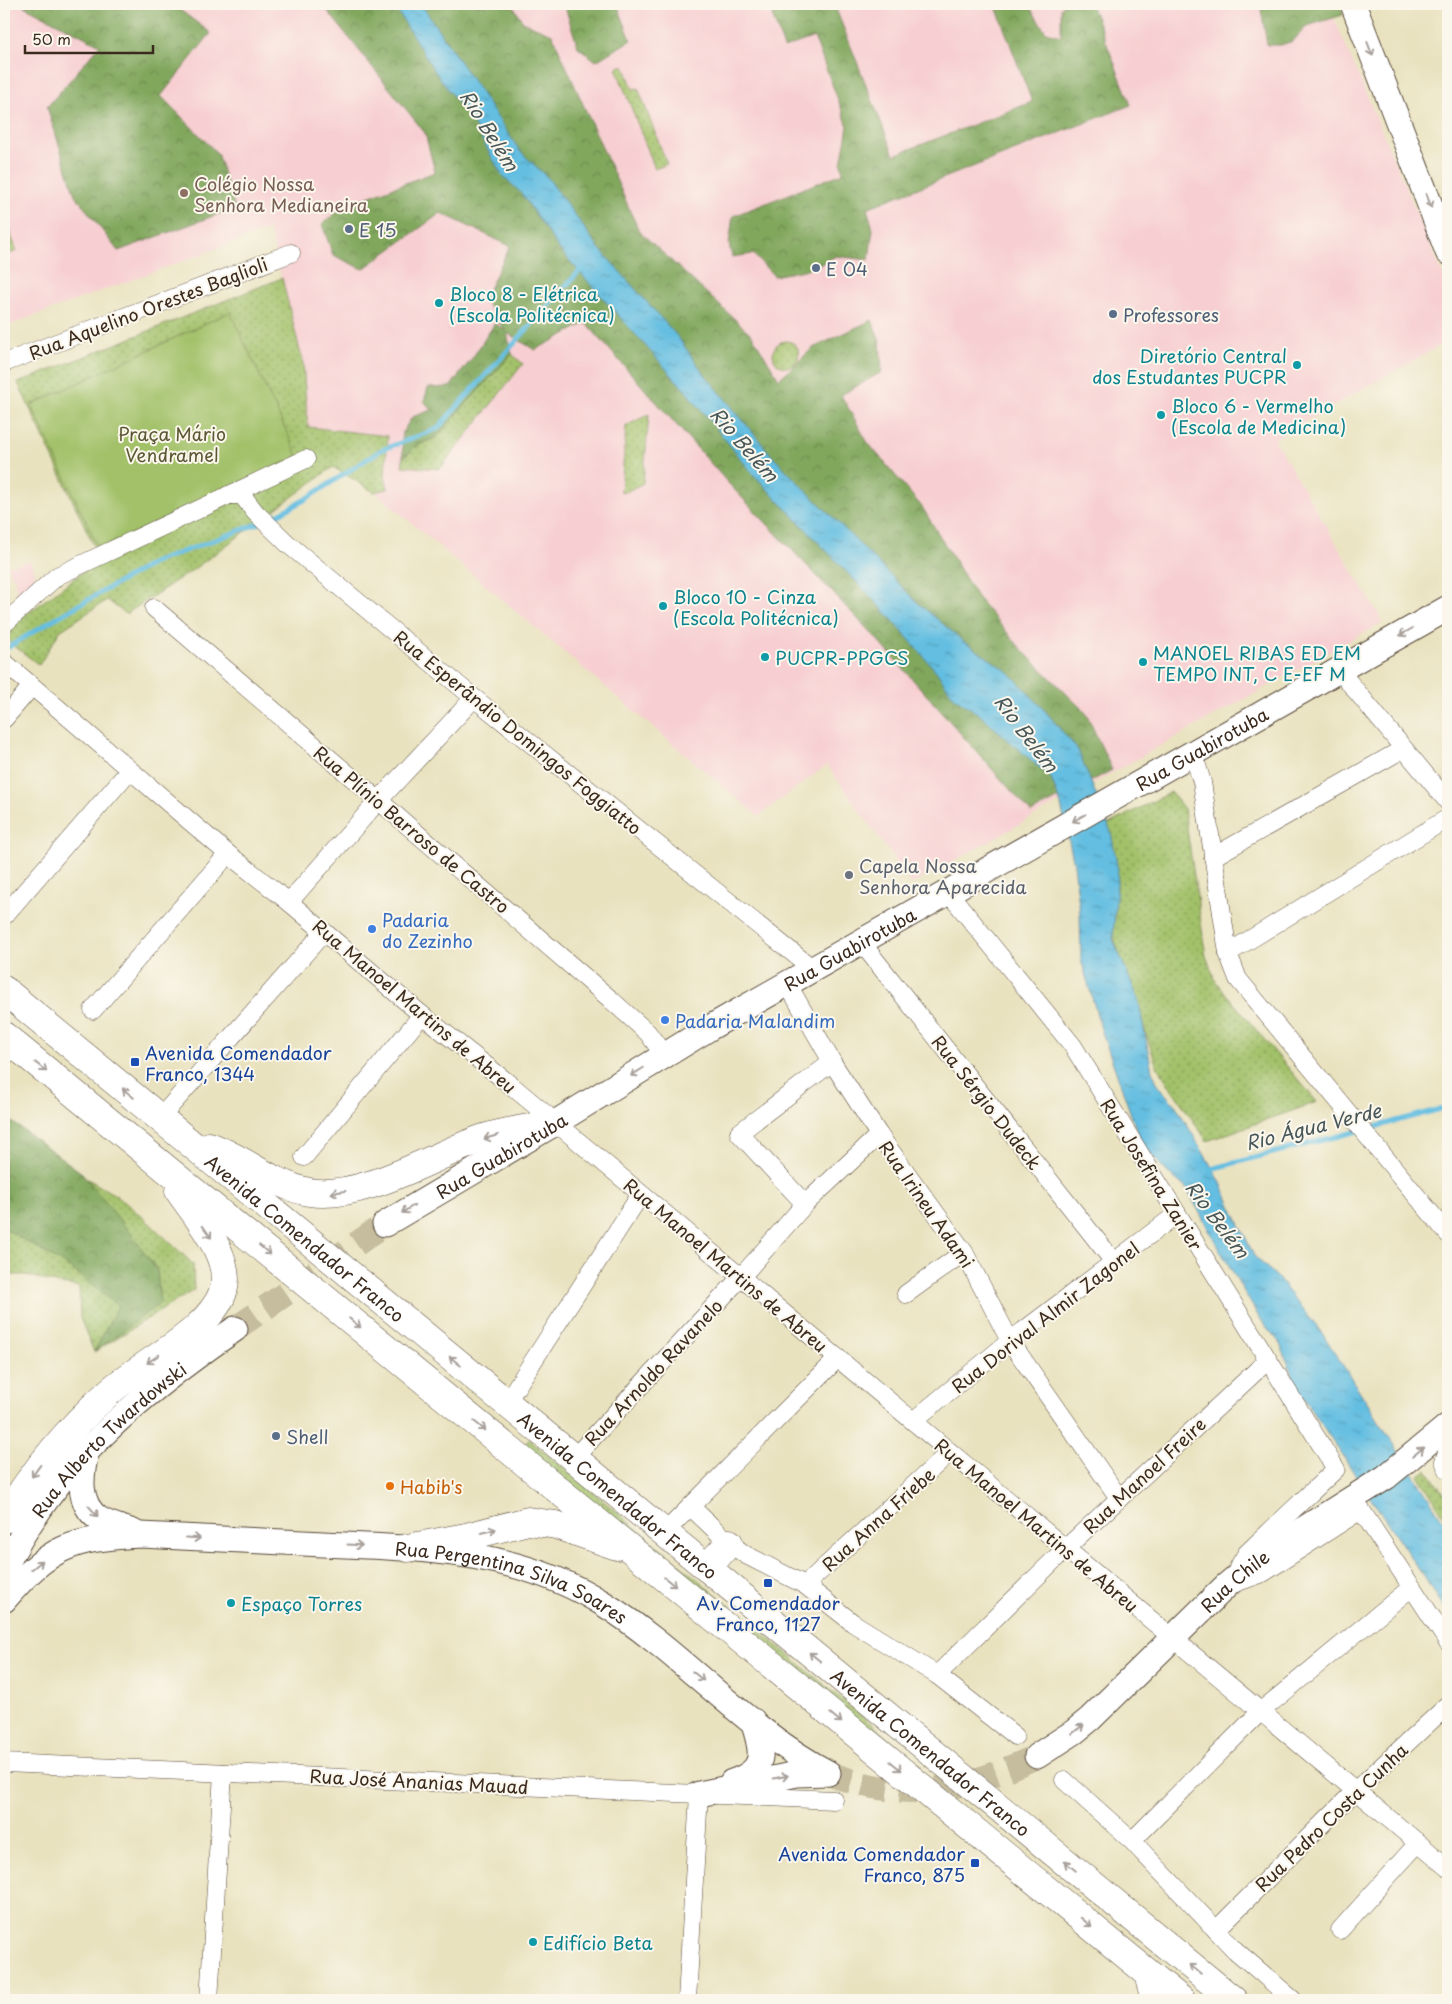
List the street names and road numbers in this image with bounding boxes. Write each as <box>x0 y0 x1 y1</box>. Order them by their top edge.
street label: Rua Aquelino Orestes Baglioli <box>25 250 271 366</box>
street label: Rua Esperândio Domingos Foggiatto <box>388 623 648 841</box>
street label: Rua Guabirotuba <box>1130 699 1273 797</box>
street label: Rua Plínio Barroso de Castro <box>308 739 516 919</box>
street label: Rua Guabirotuba <box>778 900 921 997</box>
street label: Rua Manoel Martins de Abreu <box>307 912 523 1100</box>
street label: Rua Sérgio Dudeck <box>926 1029 1048 1175</box>
street label: Rua Josefina Zanier <box>1094 1093 1210 1256</box>
street label: Rua Guabirotuba <box>430 1105 573 1205</box>
street label: Rua Irineu Adami <box>873 1135 981 1273</box>
street label: Avenida Comendador Franco <box>200 1147 411 1328</box>
street label: Rua Manoel Martins de Abreu <box>618 1171 834 1359</box>
street label: Rua Dorival Almir Zagonel <box>945 1235 1145 1399</box>
street label: Rua Arnoldo Ravanelo <box>578 1293 728 1451</box>
street label: Rua Alberto Twardowski <box>24 1355 192 1523</box>
street label: Avenida Comendador Franco <box>513 1405 724 1585</box>
street label: Rua Manoel Freire <box>1076 1411 1212 1539</box>
street label: Rua Manoel Martins de Abreu <box>929 1431 1145 1619</box>
street label: Rua Anna Friebe <box>816 1461 941 1577</box>
street label: Rua Pergentina Silva Soares <box>394 1534 633 1629</box>
street label: Rua Chile <box>1194 1542 1274 1618</box>
street label: Avenida Comendador Franco <box>826 1662 1037 1842</box>
street label: Rua Pedro Costa Cunha <box>1249 1736 1414 1897</box>
street label: Rua José Ananias Mauad <box>309 1762 529 1800</box>

